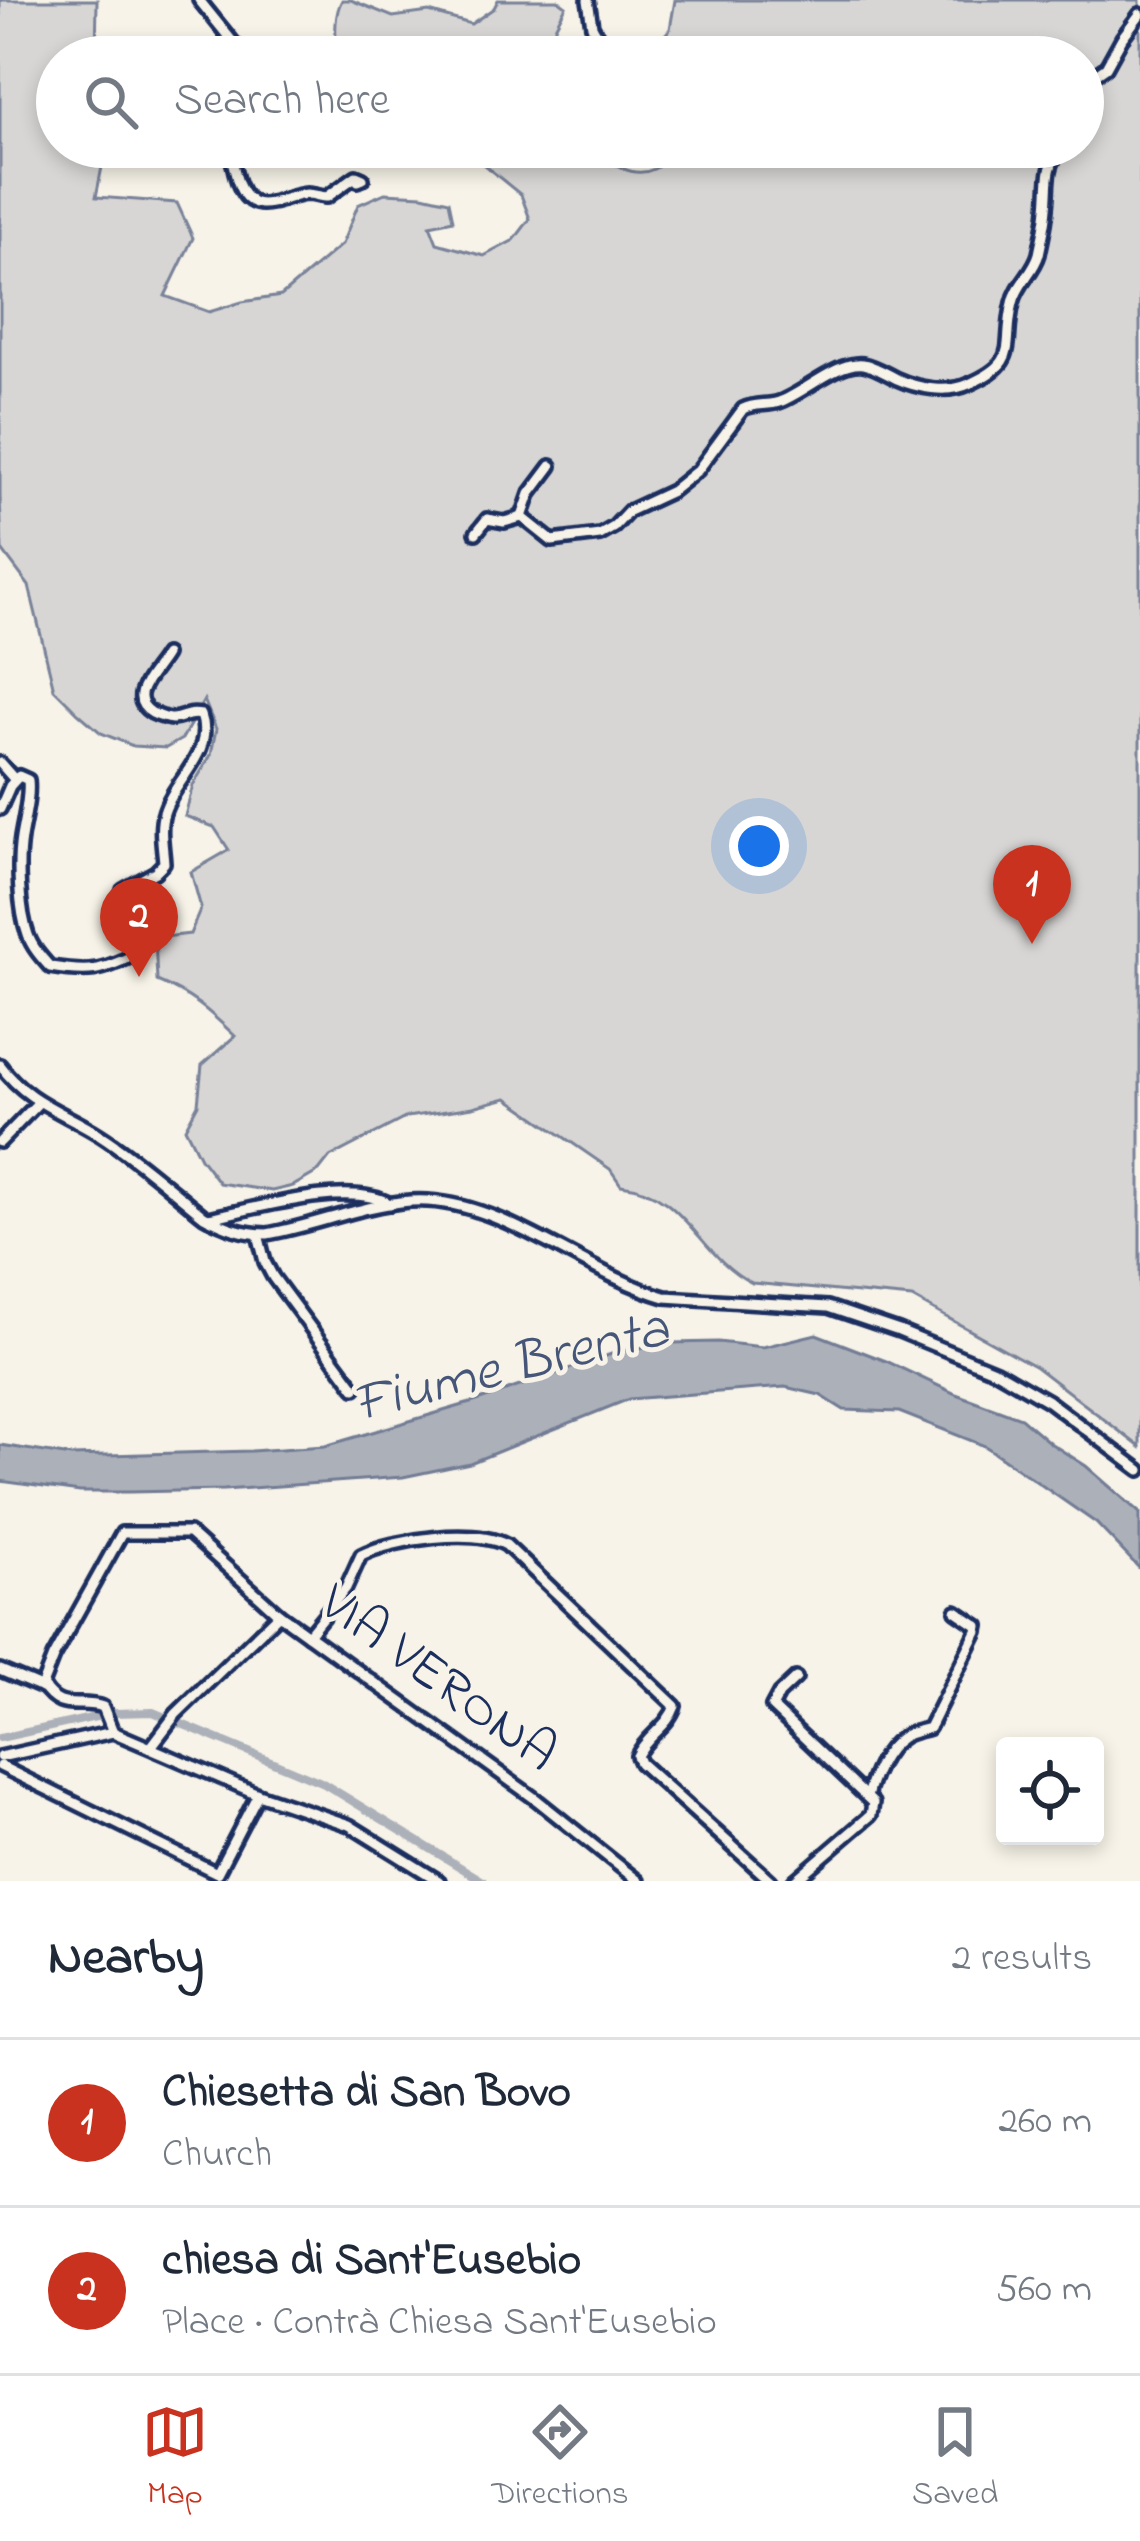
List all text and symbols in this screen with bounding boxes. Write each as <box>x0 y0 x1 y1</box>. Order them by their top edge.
search box <box>36 36 1104 168</box>
icon: search <box>78 69 144 135</box>
text: Search here <box>174 69 390 135</box>
your location <box>729 816 789 876</box>
pin: 1 <box>993 845 1071 944</box>
pin: 2 <box>100 878 178 977</box>
water label: Fiume Brenta <box>344 1289 679 1448</box>
street label: VIA VERONA <box>301 1566 573 1793</box>
map controls <box>996 1737 1104 1845</box>
button: locate <box>996 1737 1104 1845</box>
text: Nearby <box>48 1922 204 1997</box>
text: 2 results <box>952 1931 1092 1988</box>
text: Chiesetta di San Bovo <box>162 2061 571 2127</box>
text: 1 <box>81 2094 93 2151</box>
text: 260 m <box>999 2094 1092 2151</box>
text: Church <box>162 2127 272 2184</box>
text: chiesa di Sant'Eusebio <box>162 2229 581 2295</box>
text: 2 <box>77 2262 97 2319</box>
text: 560 m <box>996 2262 1092 2319</box>
text: Place · Contrà Chiesa Sant'Eusebio <box>162 2295 717 2352</box>
tab: Map <box>142 2399 208 2519</box>
tab: Directions <box>491 2399 629 2519</box>
tab: Saved <box>912 2399 998 2519</box>

